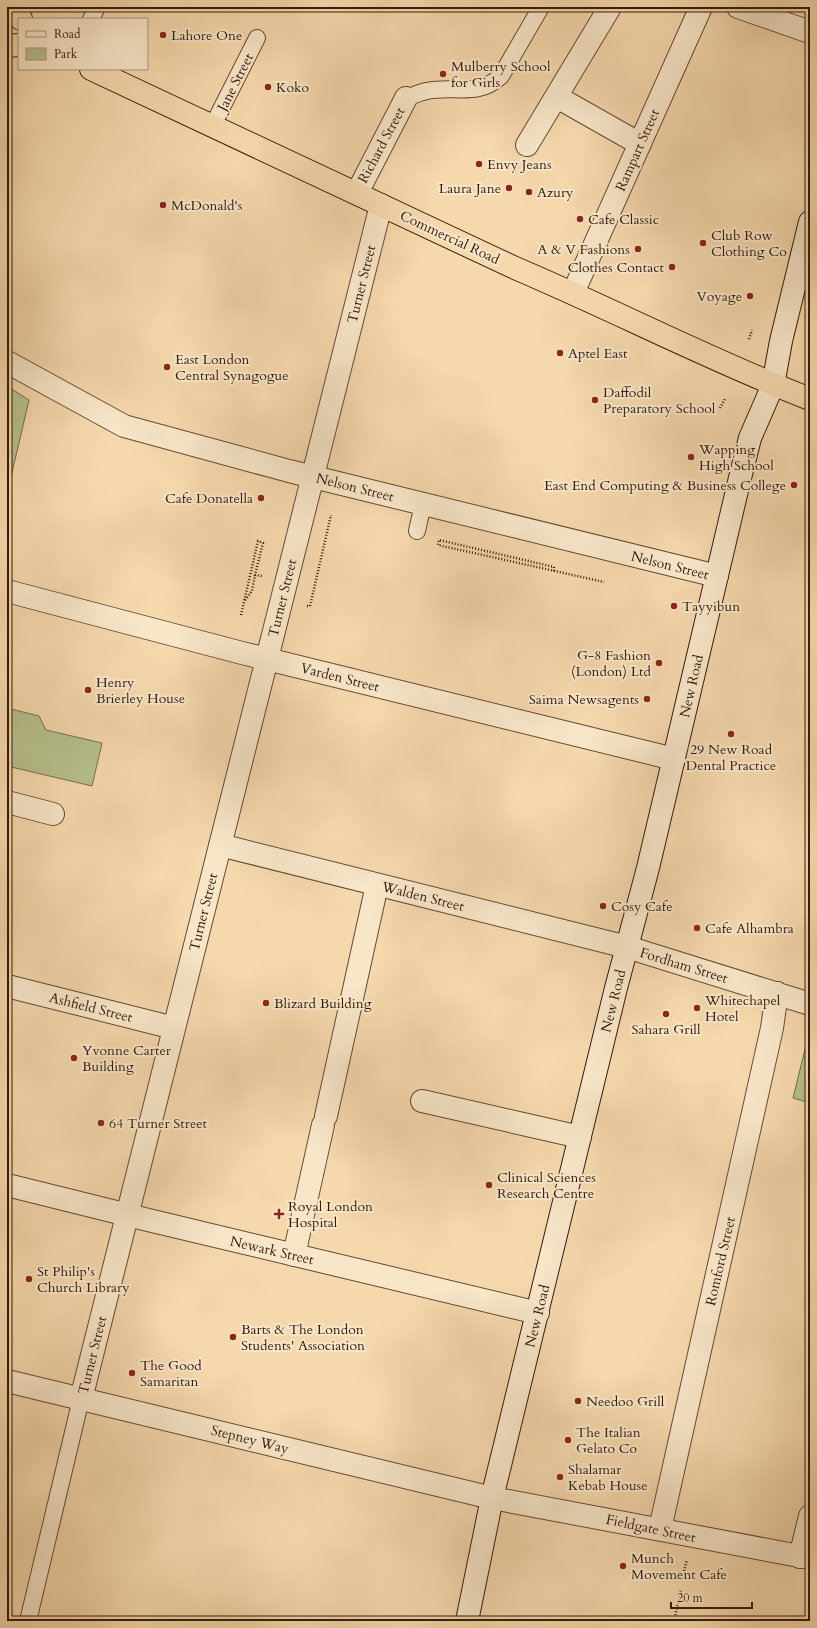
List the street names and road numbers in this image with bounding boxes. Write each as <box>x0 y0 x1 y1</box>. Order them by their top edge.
street label: Jane Street <box>212 50 258 116</box>
street label: Richard Street <box>353 103 410 187</box>
street label: Rampart Street <box>611 106 664 194</box>
street label: Commercial Road <box>397 206 503 269</box>
street label: Turner Street <box>343 242 381 325</box>
street label: Nelson Street <box>314 469 396 506</box>
street label: Nelson Street <box>629 547 711 584</box>
street label: Turner Street <box>264 556 302 639</box>
street label: New Road <box>675 652 708 719</box>
street label: Varden Street <box>298 659 382 697</box>
street label: Turner Street <box>185 870 223 953</box>
street label: Walden Street <box>379 877 467 916</box>
street label: Fordham Street <box>638 943 731 988</box>
street label: New Road <box>597 967 631 1034</box>
street label: Ashfield Street <box>47 988 135 1027</box>
street label: Romford Street <box>701 1214 740 1308</box>
street label: Newark Street <box>228 1232 316 1270</box>
street label: New Road <box>521 1282 555 1349</box>
street label: Turner Street <box>74 1313 112 1396</box>
street label: Stepney Way <box>209 1421 291 1458</box>
street label: Fieldgate Street <box>604 1510 698 1547</box>

